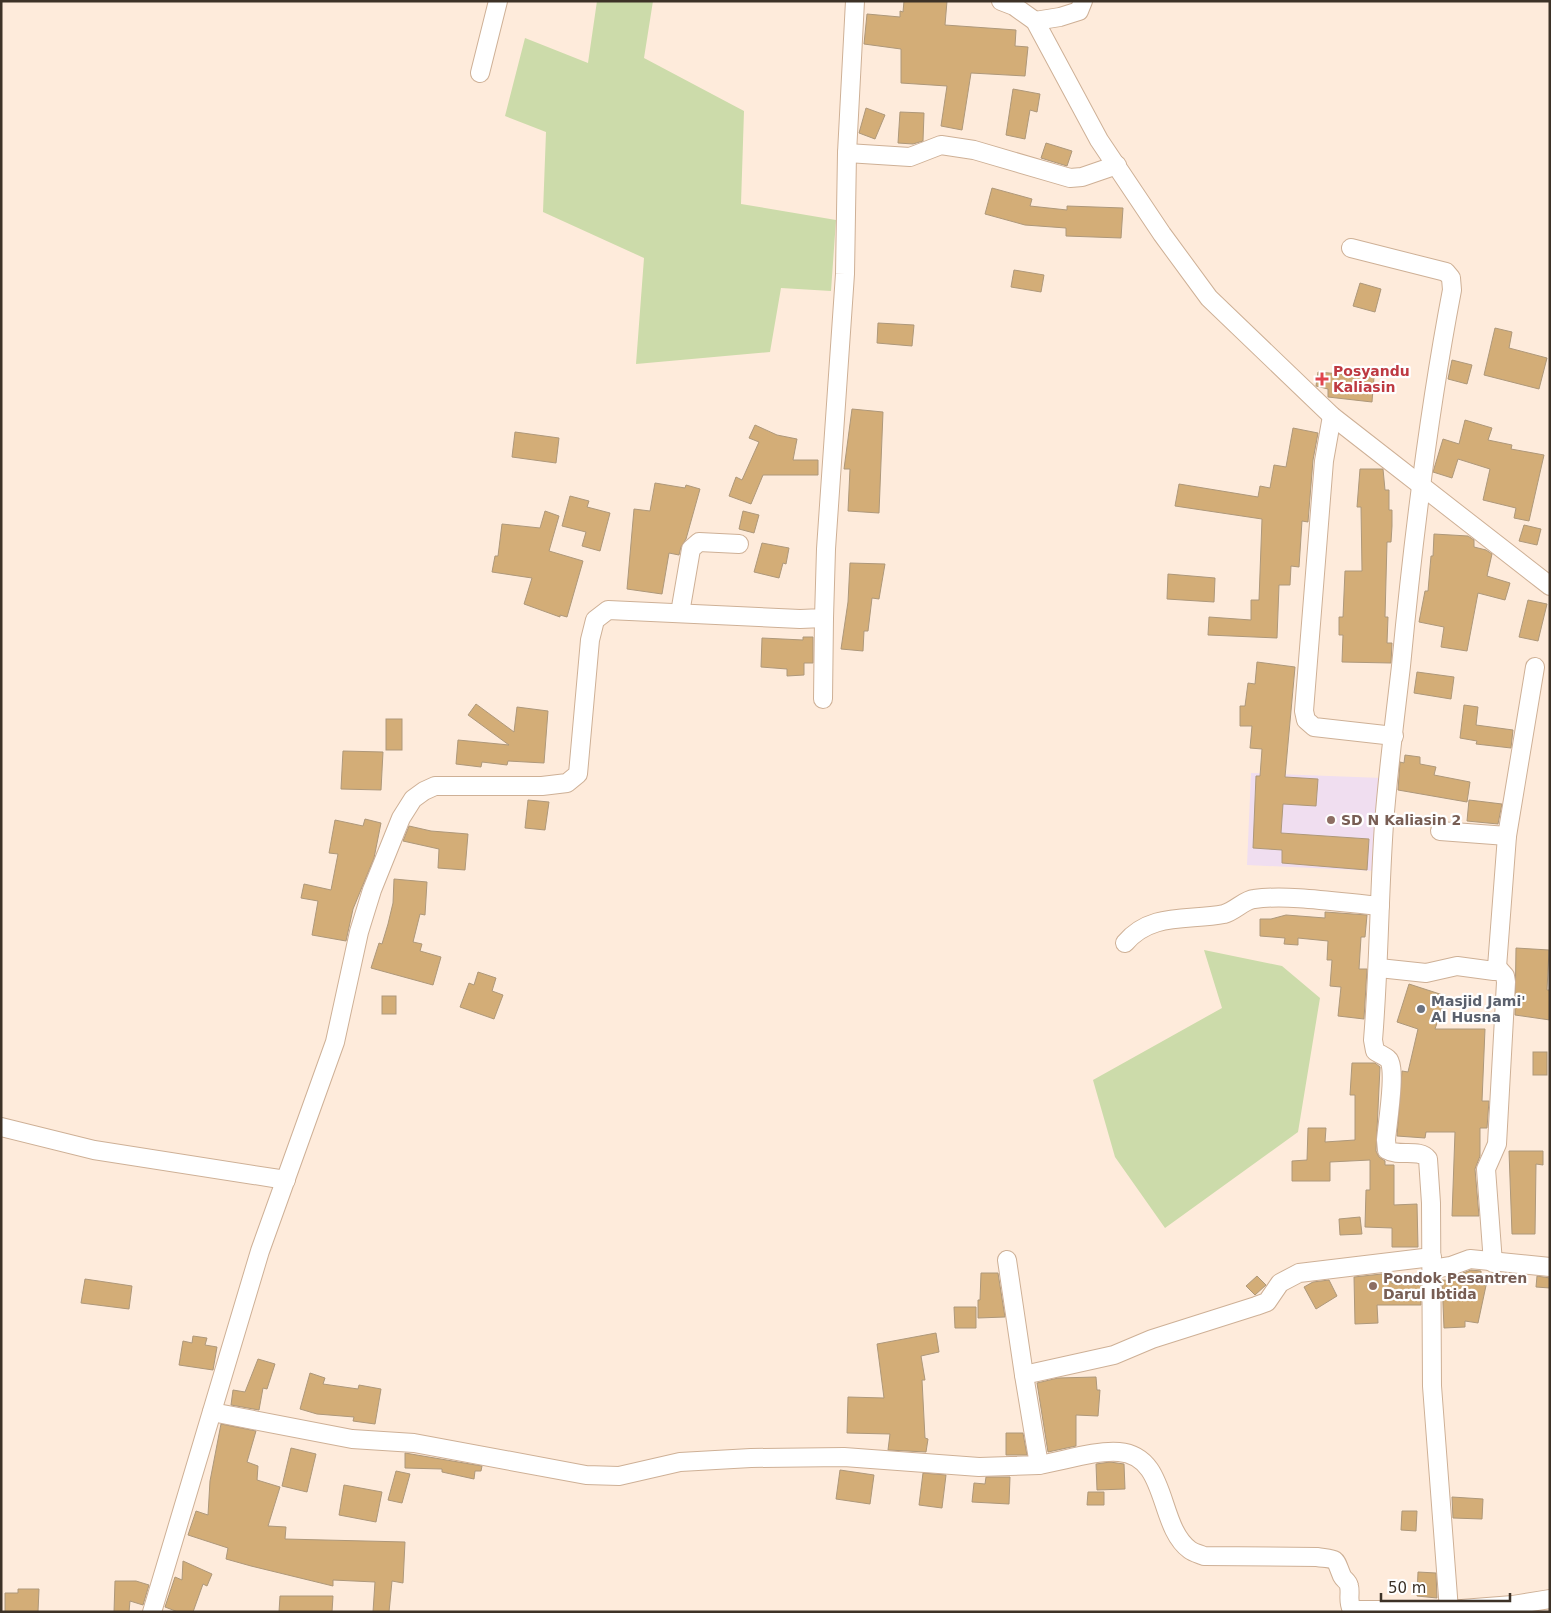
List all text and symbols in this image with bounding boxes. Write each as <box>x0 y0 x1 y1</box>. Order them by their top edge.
place label: Posyandu Kaliasin <box>1333 363 1410 395</box>
marker: Posyandu Kaliasin <box>1315 372 1329 386</box>
place label: SD N Kaliasin 2 <box>1341 812 1461 828</box>
marker: SD N Kaliasin 2 <box>1325 814 1337 826</box>
place label: Masjid Jami' Al Husna <box>1431 993 1526 1025</box>
marker: Masjid Jami' Al Husna <box>1415 1003 1427 1015</box>
place label: Pondok Pesantren Darul Ibtida <box>1383 1270 1527 1302</box>
marker: Pondok Pesantren Darul Ibtida <box>1367 1280 1379 1292</box>
scale bar <box>1381 1570 1510 1602</box>
text: 50 m <box>1388 1579 1426 1597</box>

